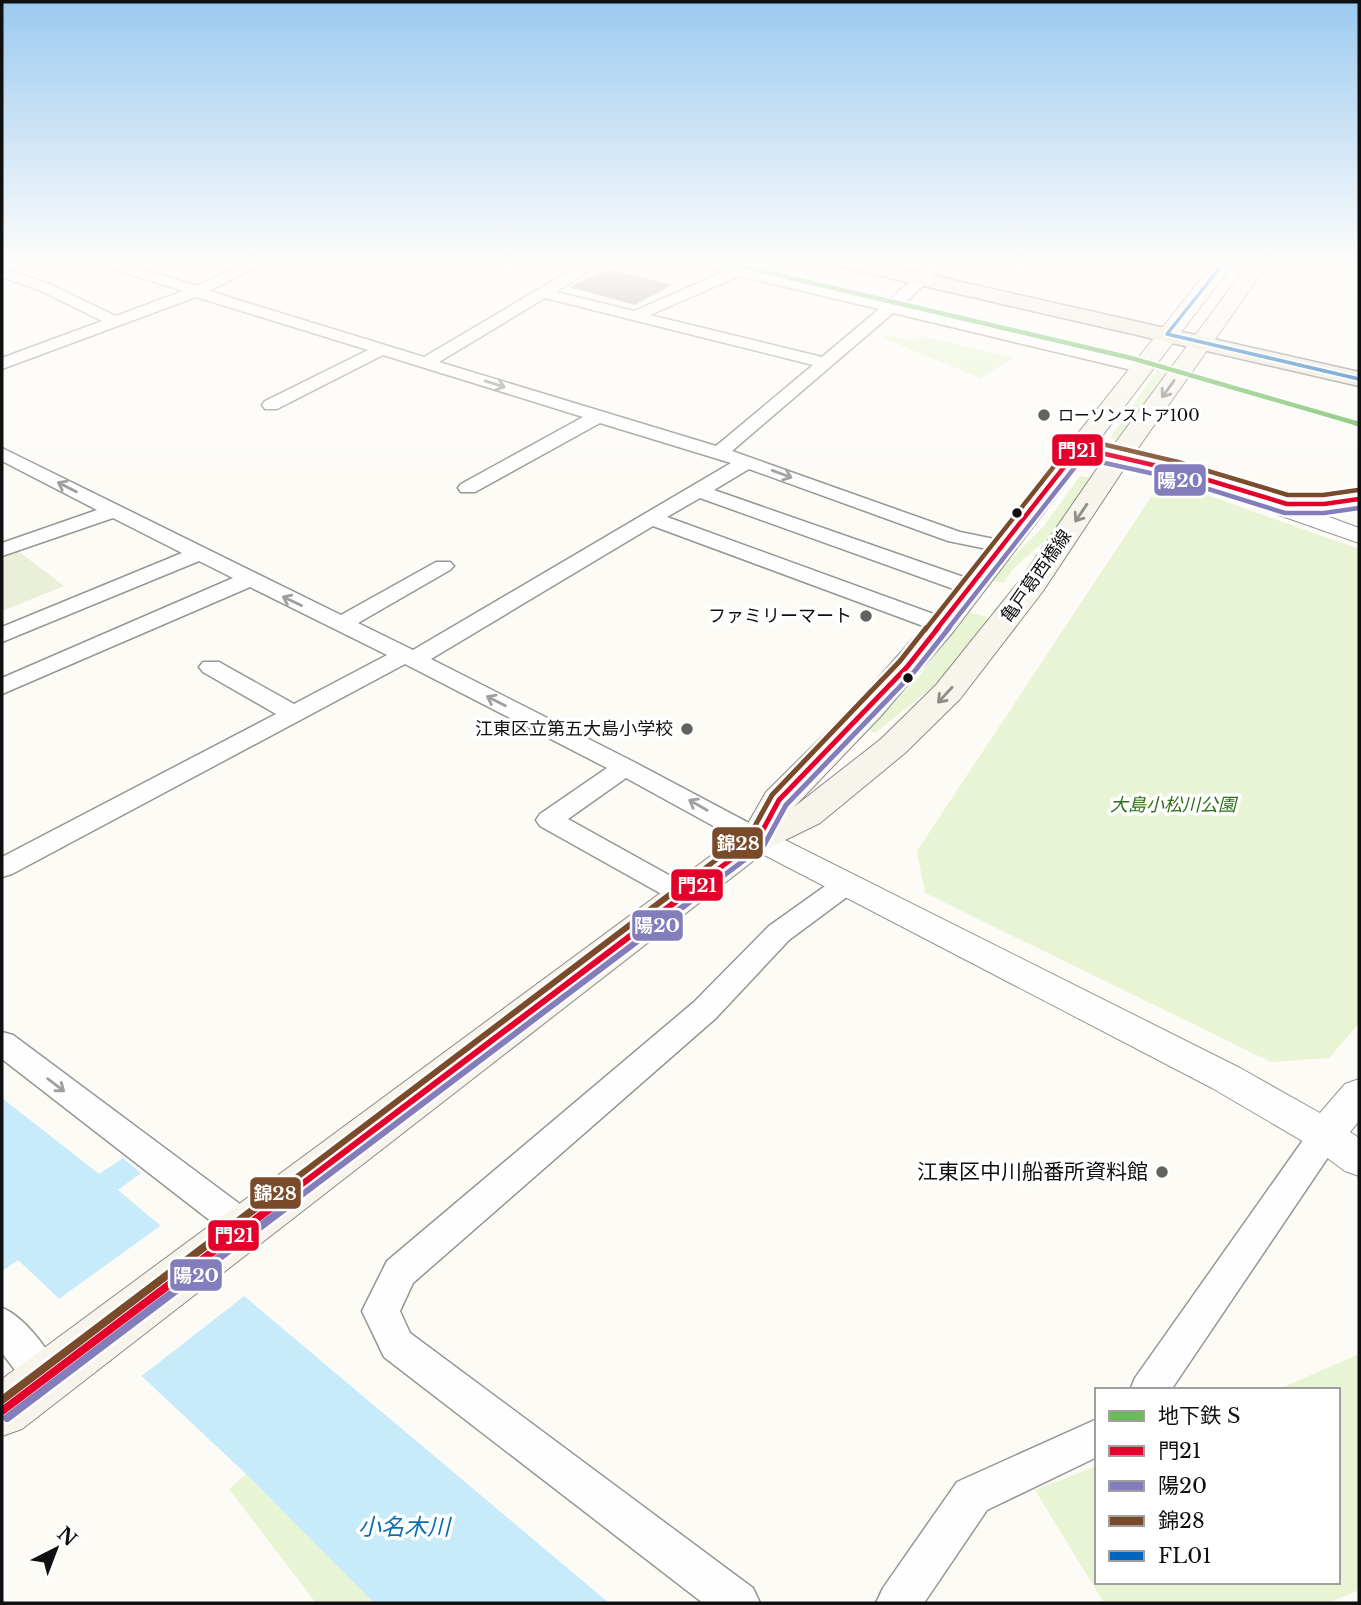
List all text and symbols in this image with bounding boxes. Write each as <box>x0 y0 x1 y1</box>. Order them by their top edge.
one-way arrow <box>483 379 505 392</box>
one-way arrow <box>1161 379 1175 398</box>
place label: ローソンストア100 <box>1058 405 1200 425</box>
marker: ローソンストア100 <box>1036 407 1052 423</box>
line badge: 門21 <box>1051 433 1104 467</box>
text: 門21 <box>1057 439 1097 462</box>
line badge: 陽20 <box>1153 463 1207 497</box>
one-way arrow <box>770 469 792 481</box>
text: 陽20 <box>1157 469 1203 492</box>
one-way arrow <box>57 480 78 494</box>
one-way arrow <box>1074 503 1088 522</box>
unlabelled marker <box>1010 506 1024 520</box>
street label: 亀戸葛西橋線 <box>996 525 1076 627</box>
one-way arrow <box>282 594 303 607</box>
place label: ファミリーマート <box>708 605 852 627</box>
marker: ファミリーマート <box>858 608 874 624</box>
unlabelled marker <box>901 671 915 685</box>
one-way arrow <box>936 686 953 703</box>
one-way arrow <box>486 694 507 707</box>
place label: 江東区立第五大島小学校 <box>475 718 673 740</box>
marker: 江東区立第五大島小学校 <box>679 721 695 737</box>
park label: 大島小松川公園 <box>1110 794 1239 816</box>
one-way arrow <box>689 798 709 812</box>
line badge: 錦28 <box>711 826 764 860</box>
text: 錦28 <box>716 832 760 855</box>
line badge: 門21 <box>670 868 724 902</box>
text: 門21 <box>677 874 717 897</box>
line badge: 陽20 <box>631 909 684 942</box>
text: 陽20 <box>634 914 680 937</box>
one-way arrow <box>46 1078 64 1093</box>
place label: 江東区中川船番所資料館 <box>917 1159 1148 1185</box>
marker: 江東区中川船番所資料館 <box>1154 1164 1170 1180</box>
line badge: 錦28 <box>249 1176 302 1210</box>
text: 錦28 <box>253 1182 297 1205</box>
line badge: 門21 <box>207 1219 260 1252</box>
text: 門21 <box>214 1224 254 1247</box>
line badge: 陽20 <box>169 1258 223 1292</box>
text: 陽20 <box>173 1264 219 1287</box>
legend <box>1095 1388 1340 1584</box>
text: 地下鉄 S <box>1158 1403 1241 1429</box>
text: 門21 <box>1158 1438 1201 1464</box>
text: 陽20 <box>1158 1473 1207 1499</box>
text: 錦28 <box>1158 1508 1205 1534</box>
water label: 小名木川 <box>358 1513 453 1541</box>
north arrow <box>21 1514 91 1584</box>
text: N <box>53 1522 81 1551</box>
text: FL01 <box>1158 1543 1212 1569</box>

